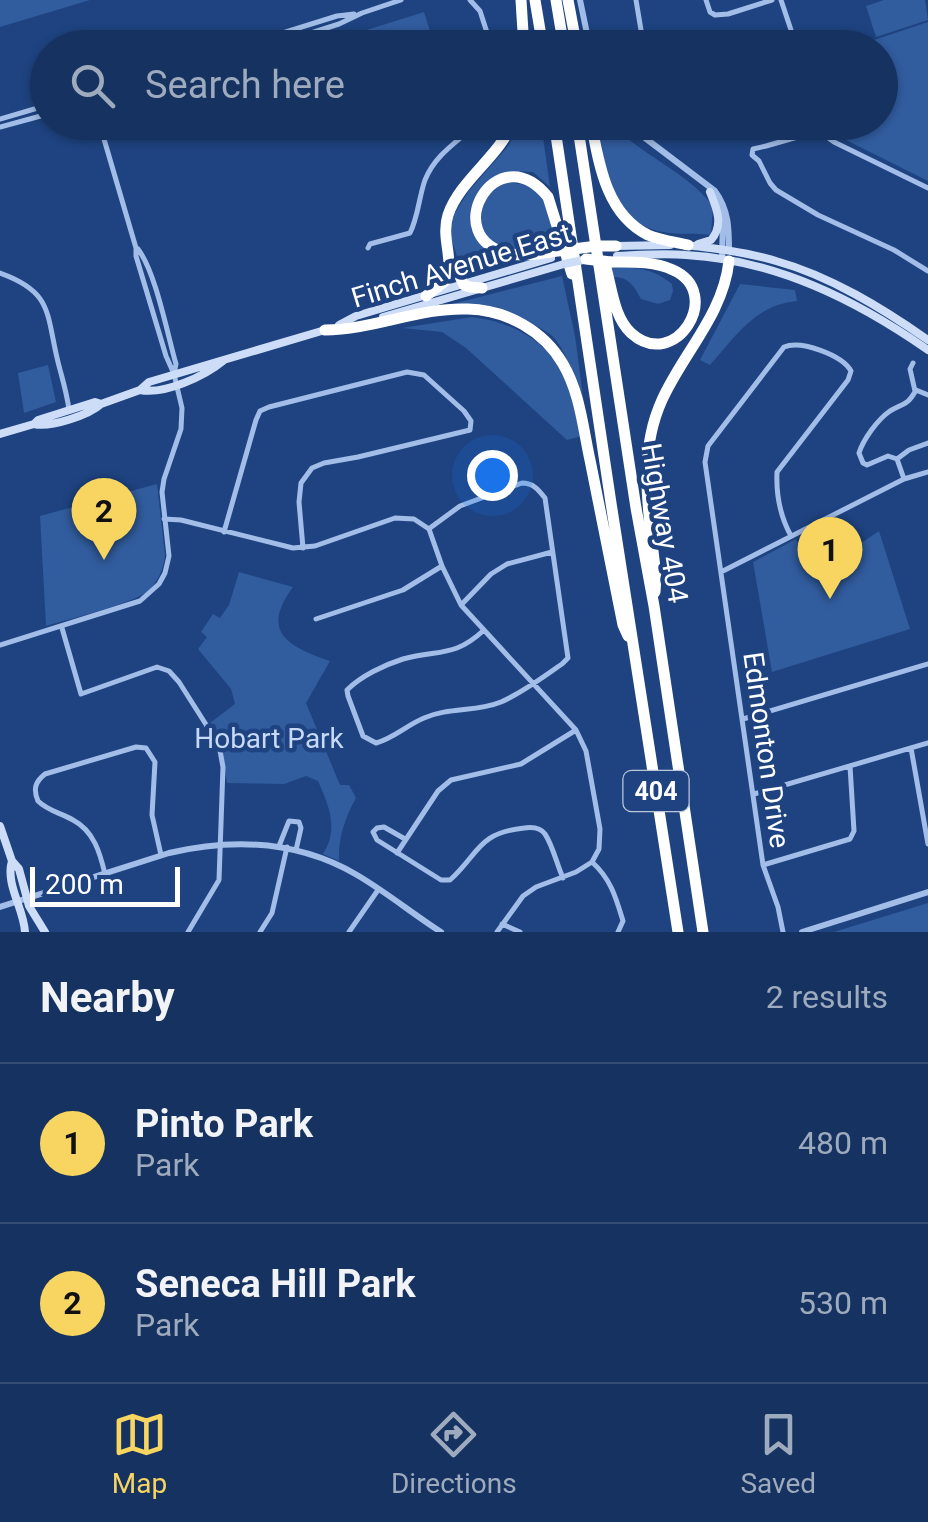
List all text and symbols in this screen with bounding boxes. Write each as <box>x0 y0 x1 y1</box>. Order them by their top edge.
search box <box>30 30 898 140</box>
icon: search <box>65 58 120 113</box>
text: Search here <box>145 63 345 107</box>
street label: Finch Avenue East <box>347 216 575 315</box>
street label: Highway 404 <box>634 441 695 606</box>
your location <box>467 450 518 501</box>
pin: 2 <box>72 478 136 560</box>
pin: 1 <box>798 516 862 599</box>
street label: Edmonton Drive <box>736 650 797 850</box>
park label: Hobart Park <box>194 722 345 755</box>
road number: 404 <box>624 771 688 811</box>
scale bar <box>30 862 180 906</box>
text: 200 m <box>45 868 124 901</box>
text: Nearby <box>40 973 175 1022</box>
text: 2 results <box>766 978 888 1016</box>
text: Pinto Park <box>135 1102 313 1146</box>
text: 1 <box>63 1124 82 1162</box>
text: 480 m <box>798 1124 888 1162</box>
text: Park <box>135 1146 199 1184</box>
text: Seneca Hill Park <box>135 1262 416 1306</box>
text: 2 <box>63 1284 82 1322</box>
text: 530 m <box>798 1284 888 1322</box>
text: Park <box>135 1306 199 1344</box>
tab: Map <box>112 1407 167 1500</box>
tab: Directions <box>391 1407 517 1500</box>
tab: Saved <box>740 1407 816 1500</box>

